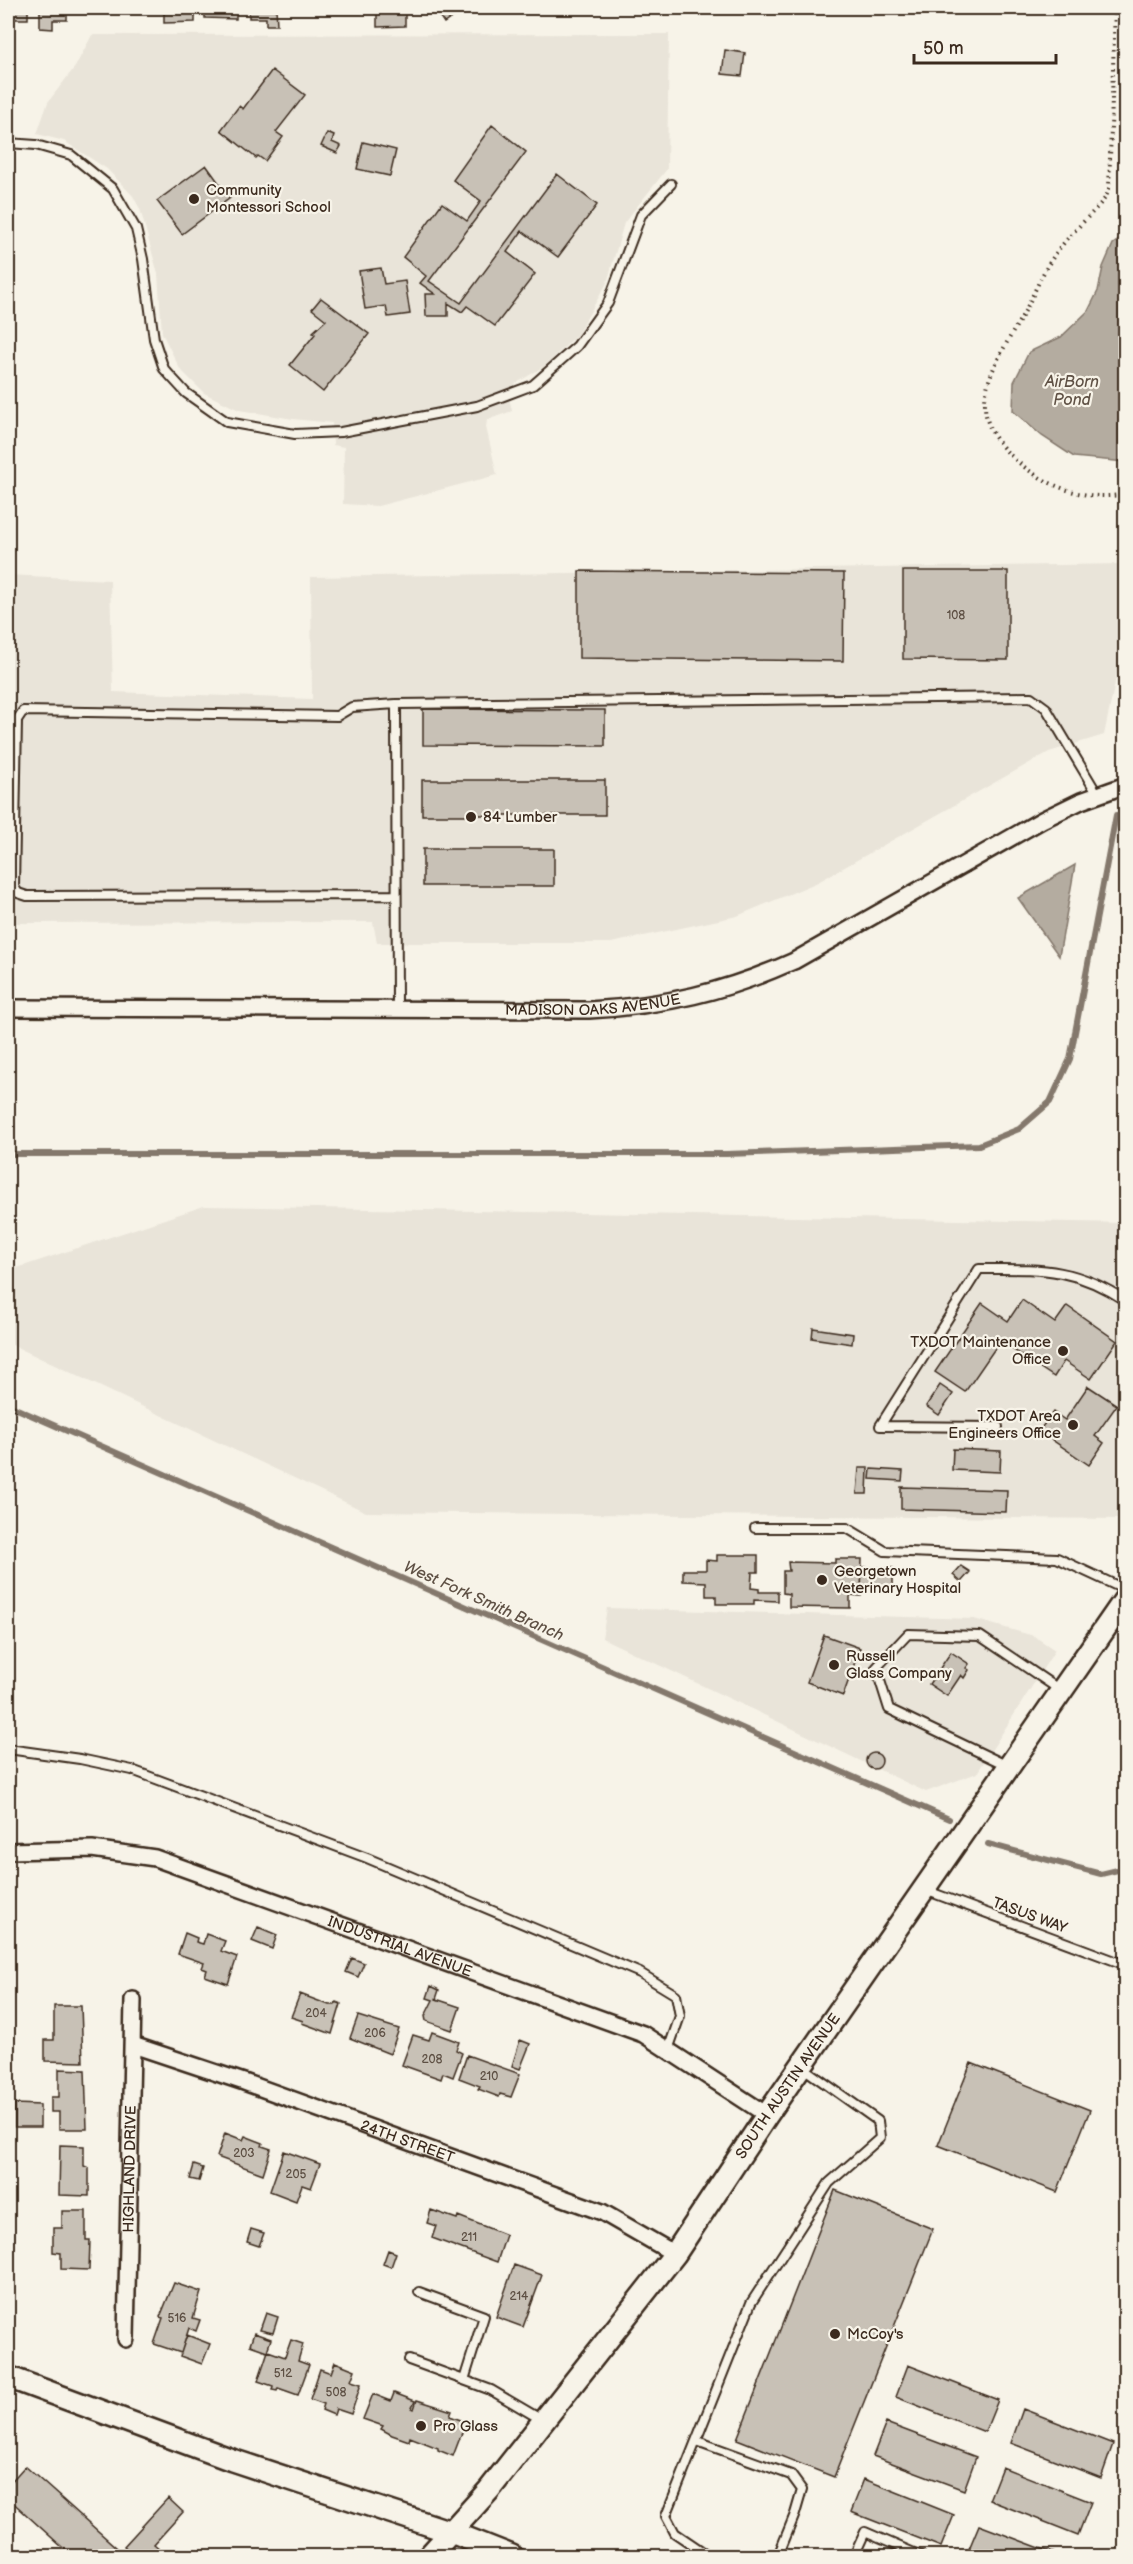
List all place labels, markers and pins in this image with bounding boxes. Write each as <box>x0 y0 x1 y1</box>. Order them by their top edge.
place label: Community Montessori School <box>206 181 331 217</box>
marker: Community Montessori School <box>187 192 201 206</box>
place label: 84 Lumber <box>483 808 558 827</box>
marker: 84 Lumber <box>464 810 478 824</box>
place label: TXDOT Maintenance Office <box>910 1333 1051 1369</box>
marker: TXDOT Maintenance Office <box>1056 1344 1070 1358</box>
place label: TXDOT Area Engineers Office <box>948 1407 1061 1443</box>
marker: TXDOT Area Engineers Office <box>1066 1418 1080 1432</box>
place label: Georgetown Veterinary Hospital <box>834 1562 961 1598</box>
marker: Georgetown Veterinary Hospital <box>815 1573 829 1587</box>
place label: Russell Glass Company <box>846 1647 952 1683</box>
marker: Russell Glass Company <box>827 1658 841 1672</box>
place label: McCoy's <box>847 2325 904 2344</box>
marker: McCoy's <box>828 2327 842 2341</box>
place label: Pro Glass <box>433 2417 499 2436</box>
marker: Pro Glass <box>414 2419 428 2433</box>

